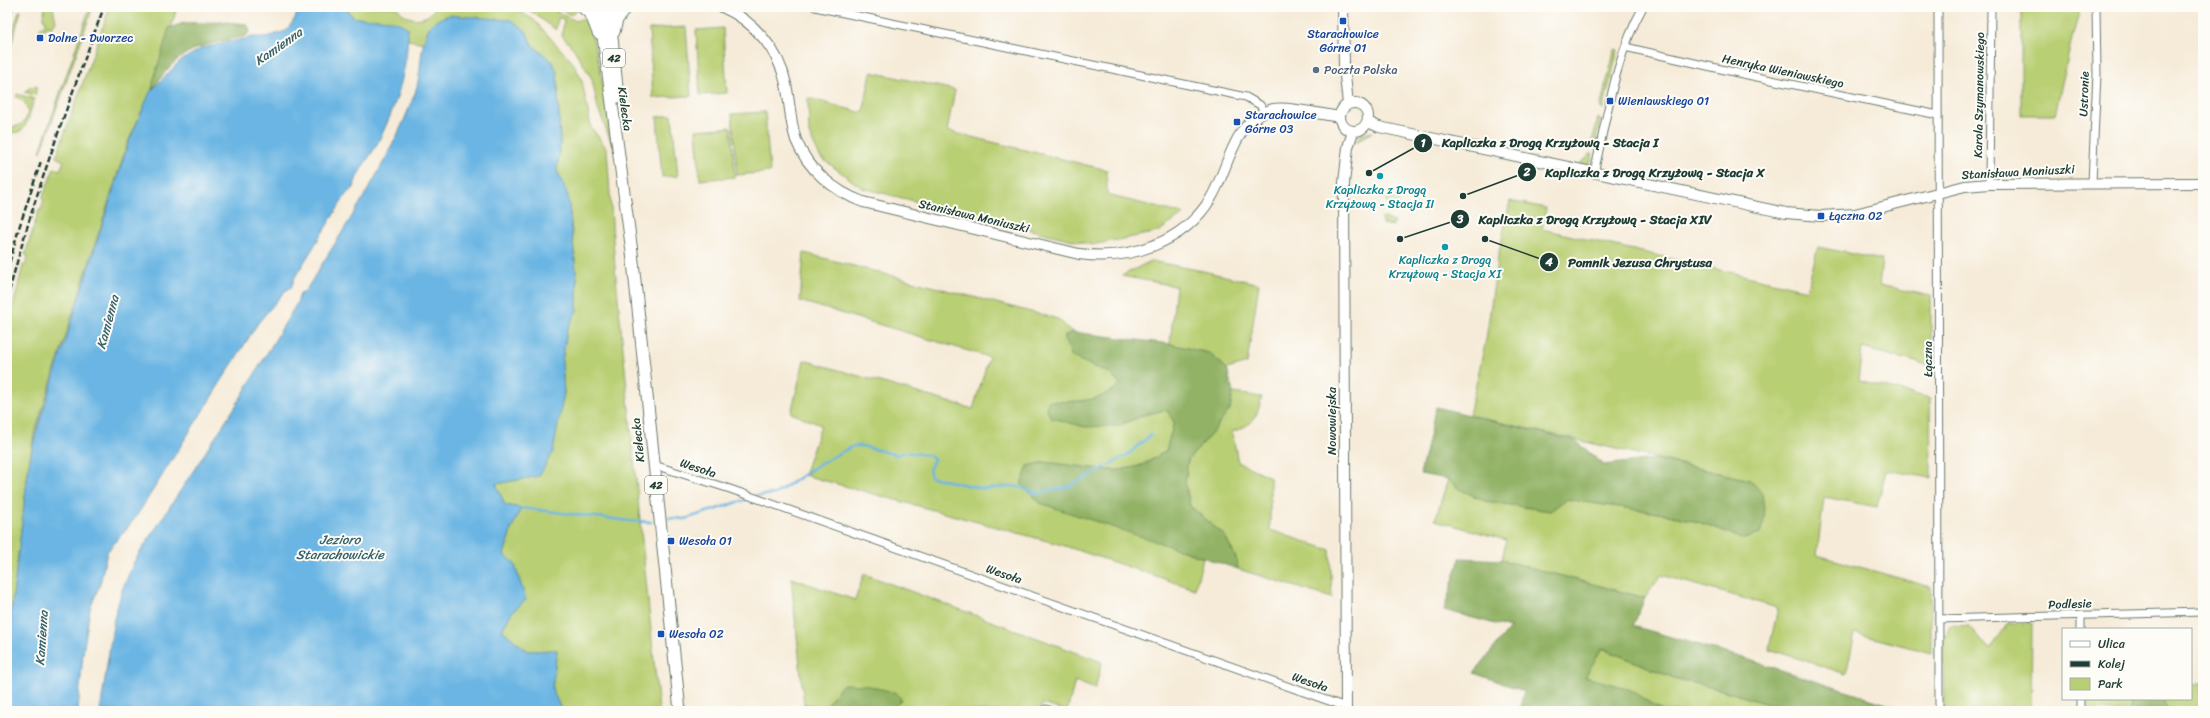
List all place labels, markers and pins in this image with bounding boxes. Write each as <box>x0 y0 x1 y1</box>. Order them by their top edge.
marker: Starachowice Górne 01 <box>1338 16 1348 26</box>
place label: Starachowice Górne 01 <box>1307 23 1379 59</box>
place label: Dolne - Dworzec <box>48 27 133 49</box>
marker: Dolne - Dworzec <box>35 33 45 43</box>
place label: Poczta Polska <box>1324 59 1398 81</box>
marker: Poczta Polska <box>1311 65 1321 75</box>
place label: Wieniawskiego 01 <box>1618 90 1709 112</box>
marker: Wieniawskiego 01 <box>1605 96 1615 106</box>
place label: Starachowice Górne 03 <box>1245 104 1317 140</box>
marker: Starachowice Górne 03 <box>1232 117 1242 127</box>
callout: Kapliczka z Drogą Krzyżową - Stacja I <box>1413 130 1666 155</box>
callout: Kapliczka z Drogą Krzyżową - Stacja X <box>1517 160 1773 185</box>
marker: Kapliczka z Drogą Krzyżową - Stacja II <box>1375 171 1385 181</box>
place label: Kapliczka z Drogą Krzyżową - Stacja II <box>1326 179 1434 215</box>
place label: Łączna 02 <box>1829 205 1883 227</box>
callout: Kapliczka z Drogą Krzyżową - Stacja XIV <box>1450 207 1719 232</box>
marker: Łączna 02 <box>1816 211 1826 221</box>
marker: Kapliczka z Drogą Krzyżową - Stacja XI <box>1440 242 1450 252</box>
place label: Kapliczka z Drogą Krzyżową - Stacja XI <box>1389 249 1502 285</box>
callout: Pomnik Jezusa Chrystusa <box>1539 250 1720 275</box>
place label: Wesoła 01 <box>679 530 732 552</box>
marker: Wesoła 01 <box>666 536 676 546</box>
place label: Wesoła 02 <box>669 623 724 645</box>
marker: Wesoła 02 <box>656 629 666 639</box>

